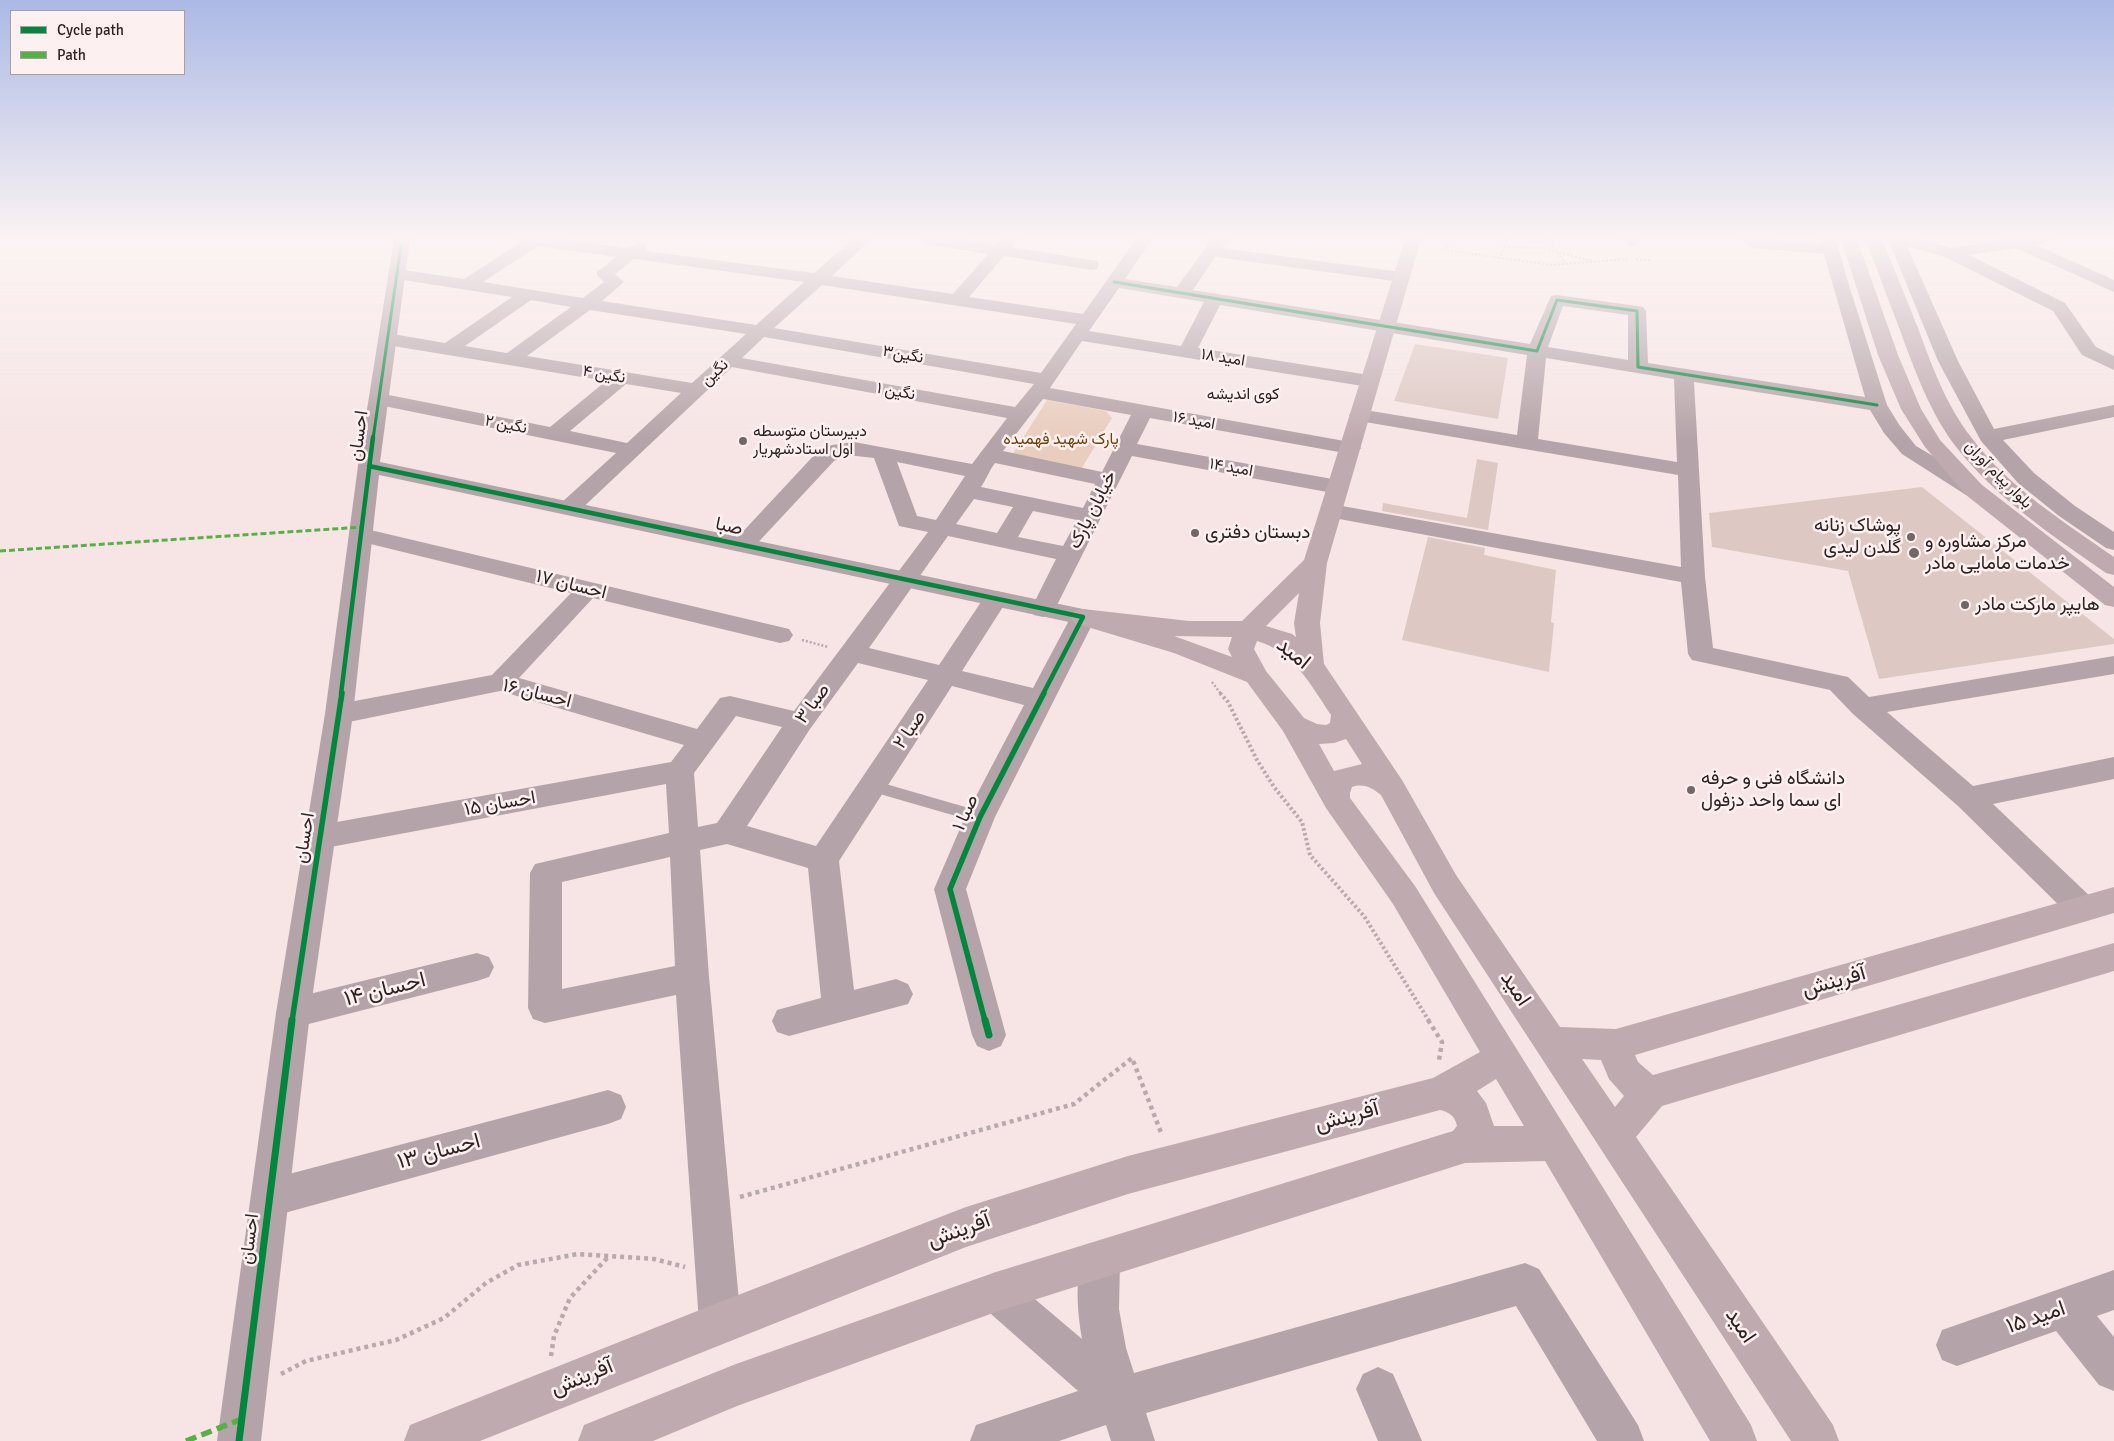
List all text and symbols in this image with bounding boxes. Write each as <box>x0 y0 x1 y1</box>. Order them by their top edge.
legend <box>10 10 185 75</box>
text: Cycle path <box>57 21 124 39</box>
text: Path <box>57 46 86 64</box>
street label: نگین۳ <box>881 342 925 368</box>
street label: امید ۱۸ <box>1200 345 1246 371</box>
street label: نگین <box>697 356 733 390</box>
street label: نگین ۴ <box>581 362 627 388</box>
street label: نگین ۱ <box>875 379 917 405</box>
district label: کوی اندیشه <box>1207 385 1279 405</box>
street label: امید ۱۶ <box>1171 408 1217 434</box>
street label: احسان <box>344 409 374 463</box>
street label: نگین ۲ <box>483 412 529 438</box>
place label: دبیرستان متوسطه اول استادشهریار <box>753 422 867 460</box>
park label: پارک شهید فهمیده <box>1003 430 1119 450</box>
marker: دبیرستان متوسطه اول استادشهریار <box>737 435 749 447</box>
street label: بلوار پیام آوران <box>1960 437 2036 513</box>
street label: امید ۱۴ <box>1208 455 1254 481</box>
street label: خیابان پارک <box>1064 467 1122 553</box>
street label: صبا <box>713 513 745 541</box>
place label: پوشاک‌ زنانه گلدن لیدی <box>1814 515 1901 559</box>
place label: دبستان دفتری <box>1205 522 1310 544</box>
marker: دبستان دفتری <box>1189 527 1201 539</box>
marker: پوشاک‌ زنانه گلدن لیدی <box>1905 531 1917 543</box>
place label: مرکز مشاوره و خدمات مامایی مادر <box>1925 531 2070 575</box>
marker: مرکز مشاوره و خدمات مامایی مادر <box>1907 546 1921 560</box>
street label: احسان ۱۷ <box>533 565 609 605</box>
place label: هایپر مارکت مادر <box>1975 594 2100 616</box>
marker: هایپر مارکت مادر <box>1959 599 1971 611</box>
street label: امید <box>1271 632 1315 676</box>
street label: احسان ۱۶ <box>500 674 574 714</box>
street label: صبا ۳ <box>791 679 835 729</box>
street label: صبا ۲ <box>889 706 931 754</box>
place label: دانشگاه فنی و حرفه ای سما واحد دزفول <box>1701 768 1845 812</box>
marker: دانشگاه فنی و حرفه ای سما واحد دزفول <box>1685 784 1697 796</box>
street label: احسان ۱۵ <box>463 787 537 821</box>
street label: صبا ۱ <box>948 791 984 835</box>
street label: احسان <box>290 811 320 865</box>
street label: آفرینش <box>1799 960 1869 1004</box>
street label: امید <box>1494 966 1536 1012</box>
street label: احسان ۱۴ <box>342 967 428 1013</box>
street label: آفرینش <box>1312 1096 1382 1138</box>
street label: احسان ۱۳ <box>395 1128 483 1176</box>
street label: آفرینش <box>924 1207 994 1255</box>
street label: احسان <box>236 1212 264 1266</box>
street label: امید ۱۵ <box>2003 1296 2069 1340</box>
street label: امید <box>1719 1303 1761 1349</box>
street label: آفرینش <box>547 1354 617 1402</box>

